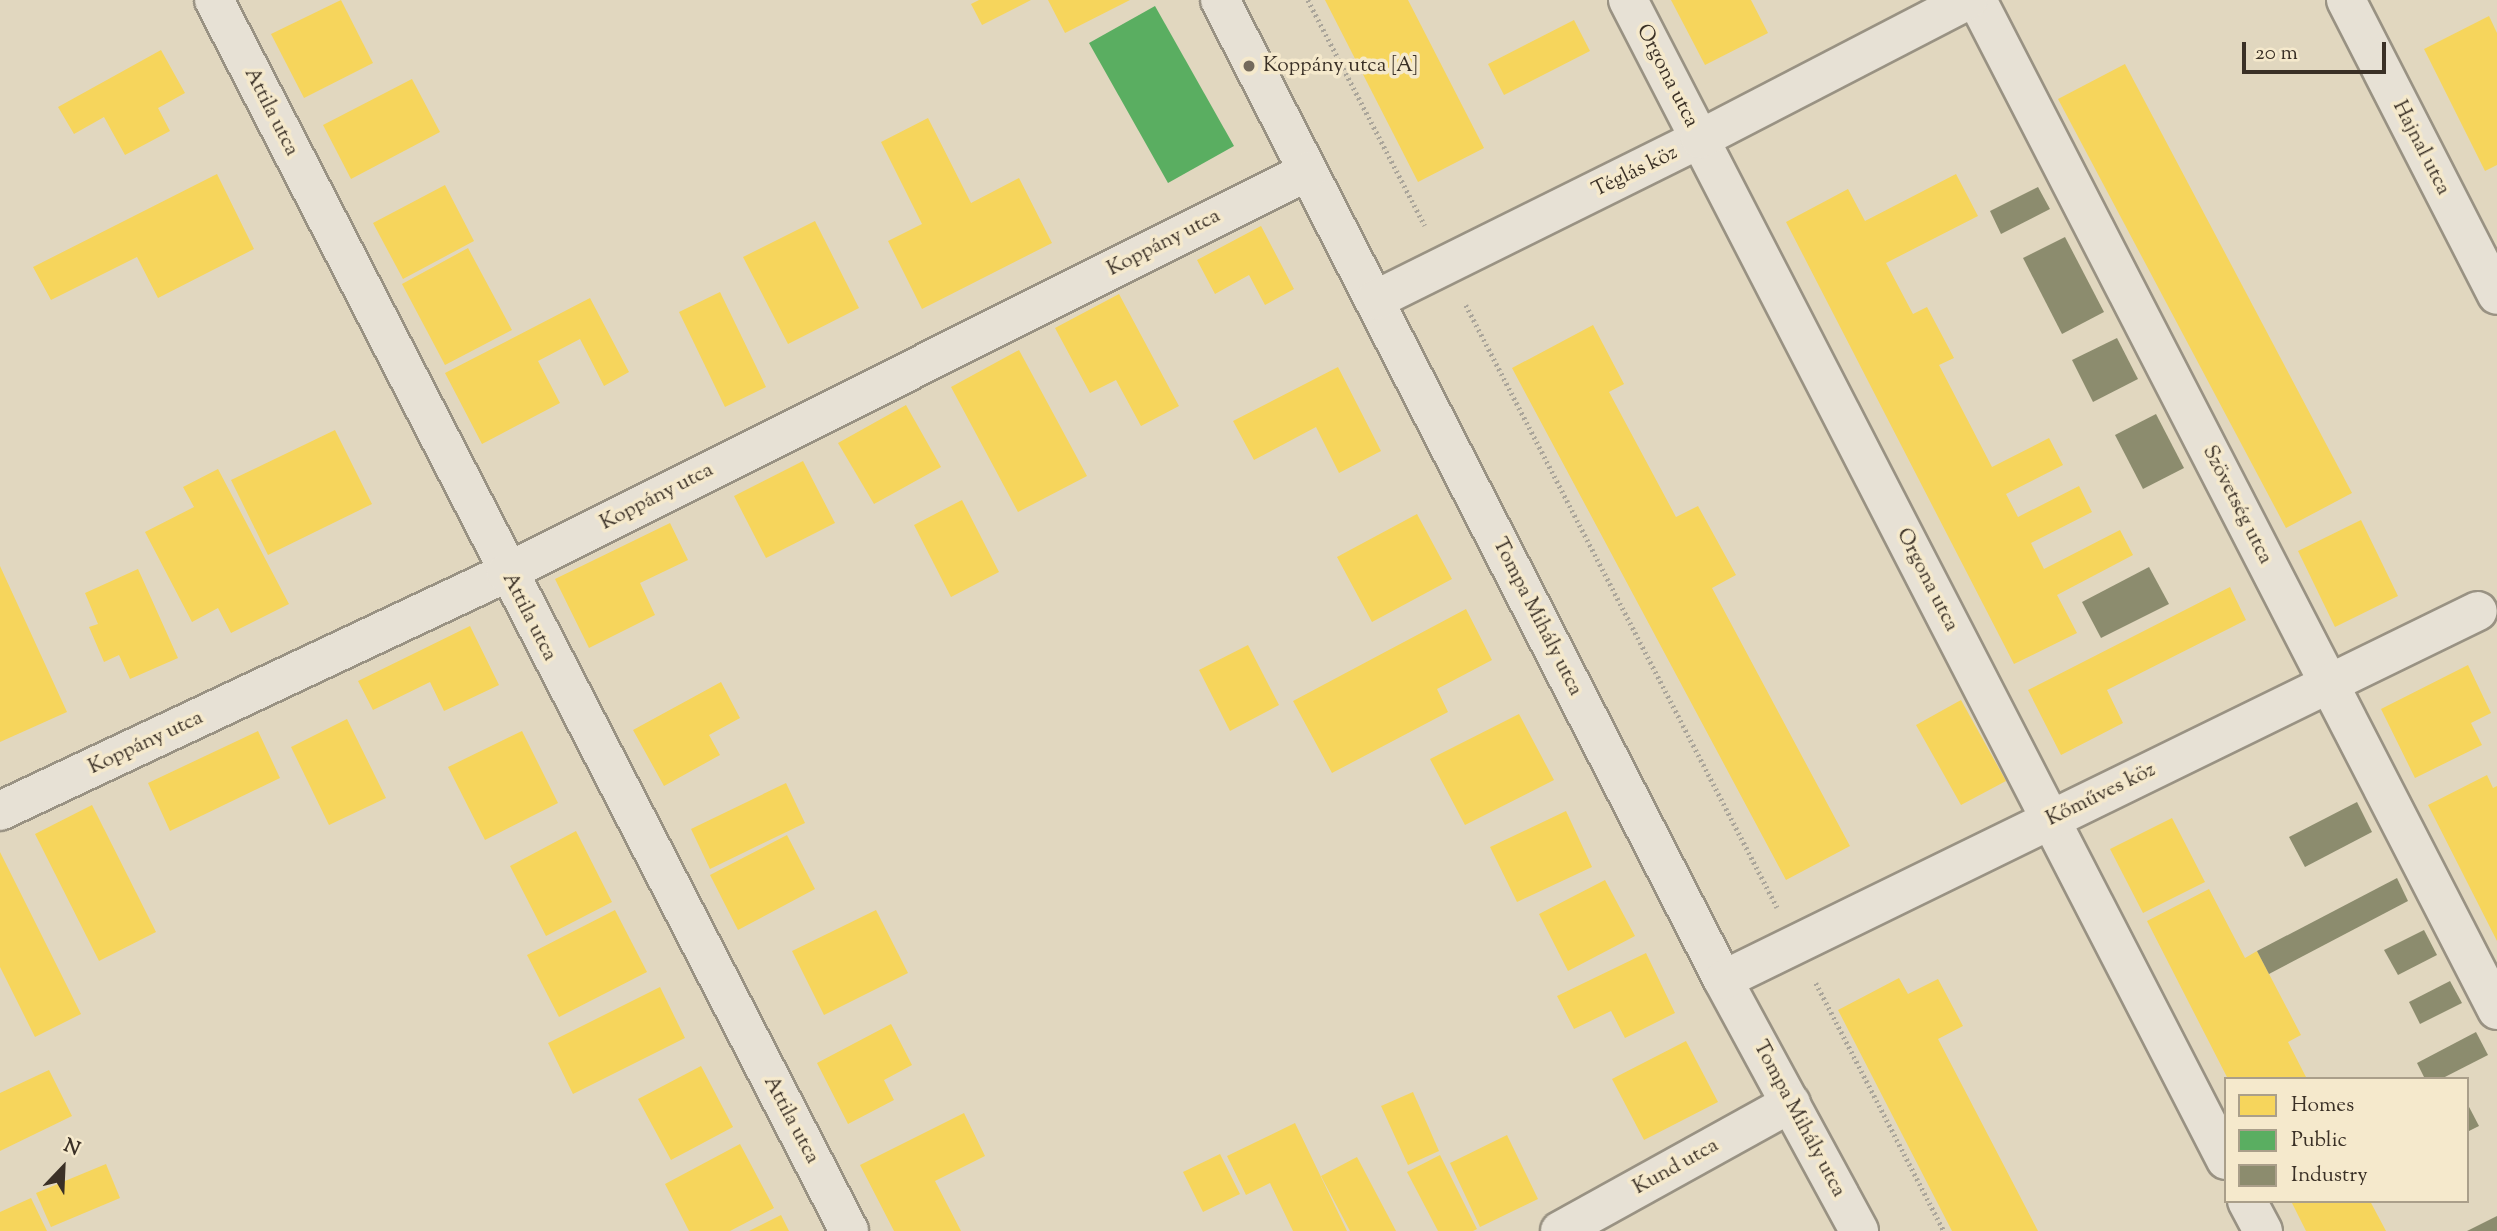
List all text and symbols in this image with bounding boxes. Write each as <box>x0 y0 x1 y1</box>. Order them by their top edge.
street label: Orgona utca <box>1630 20 1704 132</box>
scale bar <box>2245 28 2388 72</box>
text: 20 m <box>2255 39 2298 69</box>
place label: Koppány utca [A] <box>1263 53 1418 79</box>
marker: Koppány utca [A] <box>1241 58 1257 74</box>
street label: Attila utca <box>238 64 304 160</box>
street label: Hajnal utca <box>2386 96 2456 200</box>
street label: Téglás köz <box>1588 141 1682 203</box>
street label: Koppány utca <box>1103 204 1225 282</box>
street label: Szövetség utca <box>2196 441 2278 569</box>
street label: Koppány utca <box>596 458 718 536</box>
street label: Orgona utca <box>1890 524 1964 636</box>
street label: Tompa Mihály utca <box>1486 534 1588 700</box>
street label: Attila utca <box>496 569 562 665</box>
street label: Koppány utca <box>85 705 207 781</box>
street label: Kőműves köz <box>2042 758 2160 832</box>
street label: Tompa Mihály utca <box>1747 1036 1851 1202</box>
street label: Attila utca <box>757 1072 825 1168</box>
legend <box>2224 1077 2469 1203</box>
text: Homes <box>2291 1091 2354 1121</box>
text: Public <box>2291 1126 2347 1156</box>
north arrow <box>28 1133 98 1203</box>
text: N <box>59 1133 84 1164</box>
street label: Kund utca <box>1629 1133 1723 1201</box>
text: Industry <box>2291 1161 2368 1191</box>

